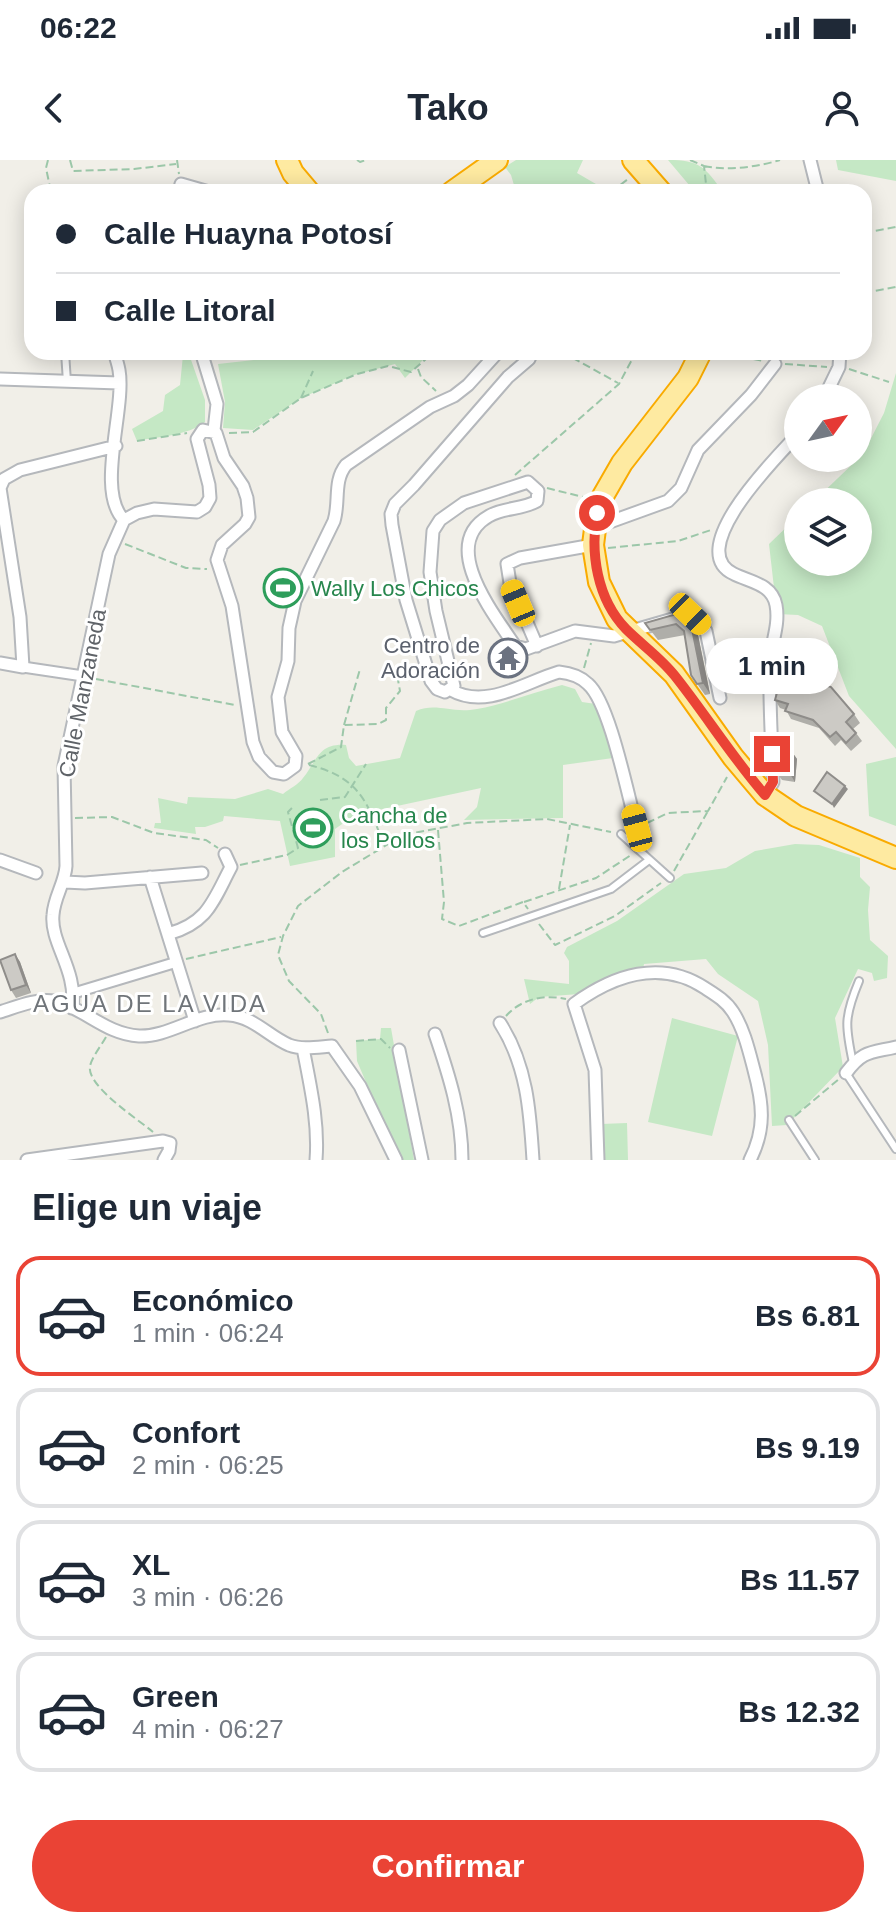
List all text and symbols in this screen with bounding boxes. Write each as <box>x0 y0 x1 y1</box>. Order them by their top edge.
text: 06:22 <box>40 11 117 44</box>
icon: back <box>32 86 76 130</box>
icon: person <box>820 86 864 130</box>
text: Tako <box>407 87 489 128</box>
text: Calle Huayna Potosí <box>104 217 392 250</box>
text: Calle Litoral <box>104 294 276 327</box>
north arrow <box>784 384 872 472</box>
map controls <box>784 384 872 576</box>
button: layers <box>784 488 872 576</box>
route start <box>579 495 615 531</box>
sports icon: Wally Los Chicos <box>262 567 304 609</box>
place label: Wally Los Chicos <box>311 576 479 601</box>
car <box>498 576 538 630</box>
car <box>664 589 716 639</box>
street label: Calle Manzaneda <box>54 606 111 780</box>
place label: Centro de Adoración <box>381 633 480 683</box>
temple icon: Centro de Adoración <box>487 637 529 679</box>
callout: 1 min <box>706 638 838 694</box>
text: 1 min <box>738 651 806 681</box>
route end <box>754 736 790 772</box>
car <box>619 802 655 854</box>
place label: Cancha de los Pollos <box>341 803 447 853</box>
sports icon: Cancha de los Pollos <box>292 807 334 849</box>
district label: AGUA DE LA VIDA <box>33 990 267 1017</box>
text: Elige un viaje <box>32 1187 262 1228</box>
icon: car <box>36 1280 108 1352</box>
text: Económico <box>132 1284 294 1317</box>
text: Bs 6.81 <box>755 1299 860 1332</box>
text: 1 min · 06:24 <box>132 1318 284 1348</box>
icon: car <box>36 1412 108 1484</box>
text: Confort <box>132 1416 240 1449</box>
text: Bs 9.19 <box>755 1431 860 1464</box>
text: 2 min · 06:25 <box>132 1450 284 1480</box>
icon: car <box>36 1544 108 1616</box>
text: XL <box>132 1548 170 1581</box>
text: Bs 11.57 <box>740 1563 860 1596</box>
text: 3 min · 06:26 <box>132 1582 284 1612</box>
icon: car <box>36 1676 108 1748</box>
text: Green <box>132 1680 219 1713</box>
text: Bs 12.32 <box>738 1695 860 1728</box>
text: 4 min · 06:27 <box>132 1714 284 1744</box>
button: Confirmar <box>32 1820 864 1912</box>

